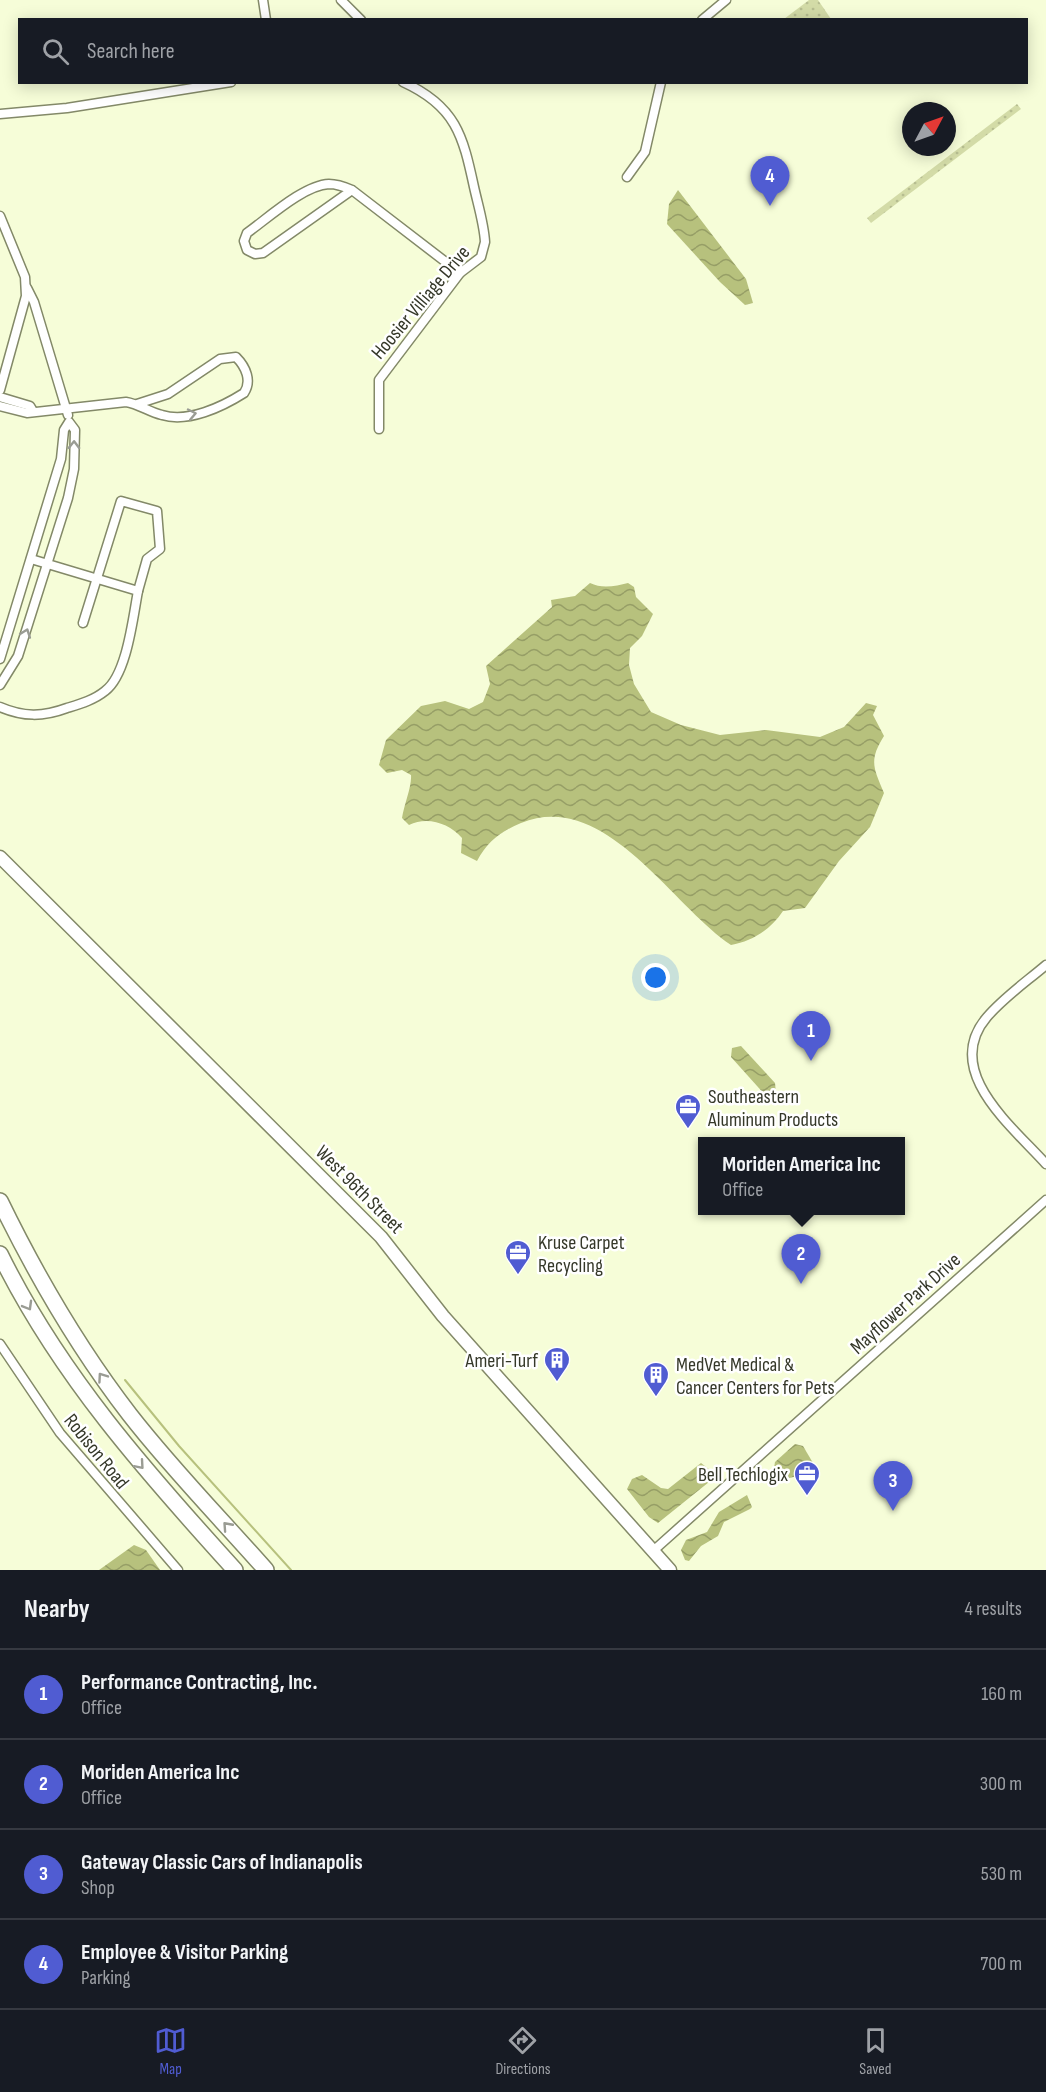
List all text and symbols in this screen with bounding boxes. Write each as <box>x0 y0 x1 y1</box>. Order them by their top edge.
search box <box>18 18 1028 84</box>
icon: search <box>39 35 72 68</box>
text: Search here <box>87 38 174 65</box>
north arrow <box>902 102 956 156</box>
pin: 4 <box>750 156 790 206</box>
street label: Hoosier Villiage Drive <box>366 241 475 364</box>
one-way arrow <box>187 409 197 422</box>
one-way arrow <box>68 440 80 449</box>
one-way arrow <box>19 628 31 639</box>
your location <box>641 963 670 992</box>
pin: 1 <box>792 1012 830 1061</box>
place label: Southeastern Aluminum Products <box>707 1085 838 1132</box>
office icon: Southeastern Aluminum Products <box>673 1092 703 1130</box>
popup <box>698 1137 905 1215</box>
street label: West 96th Street <box>310 1141 408 1239</box>
text: Moriden America Inc <box>722 1151 881 1178</box>
text: Office <box>722 1178 763 1202</box>
place label: Kruse Carpet Recycling <box>538 1231 625 1278</box>
pin: 2 <box>782 1234 820 1284</box>
office icon: Kruse Carpet Recycling <box>503 1238 533 1276</box>
street label: Mayflower Park Drive <box>846 1248 966 1359</box>
one-way arrow <box>21 1300 32 1310</box>
building icon: Ameri-Turf <box>542 1345 572 1383</box>
place label: Ameri-Turf <box>465 1349 538 1373</box>
place label: MedVet Medical & Cancer Centers for Pets <box>676 1353 835 1400</box>
building icon: MedVet Medical & Cancer Centers for Pets <box>641 1360 671 1398</box>
one-way arrow <box>98 1372 109 1383</box>
street label: Robison Road <box>59 1409 134 1494</box>
one-way arrow <box>133 1458 144 1469</box>
office icon: Bell Techlogix <box>792 1459 822 1497</box>
pin: 3 <box>874 1462 912 1511</box>
place label: Bell Techlogix <box>698 1463 788 1487</box>
one-way arrow <box>223 1522 234 1533</box>
text: Nearby <box>24 1594 90 1625</box>
text: 4 results <box>965 1597 1022 1621</box>
text: Performance Contracting, Inc. <box>81 1669 318 1696</box>
text: 1 <box>40 1682 47 1706</box>
text: 160 m <box>981 1682 1022 1706</box>
text: Office <box>81 1696 122 1720</box>
text: Moriden America Inc <box>81 1759 239 1786</box>
text: 2 <box>39 1772 48 1796</box>
text: 300 m <box>980 1772 1022 1796</box>
text: Office <box>81 1786 122 1810</box>
text: Gateway Classic Cars of Indianapolis <box>81 1849 363 1876</box>
text: 3 <box>39 1862 48 1886</box>
text: 530 m <box>981 1862 1022 1886</box>
text: Shop <box>81 1876 115 1900</box>
text: Employee & Visitor Parking <box>81 1939 288 1966</box>
text: 4 <box>39 1952 48 1976</box>
text: 700 m <box>980 1952 1022 1976</box>
text: Parking <box>81 1966 131 1990</box>
tab: Map <box>154 2024 187 2079</box>
tab: Directions <box>495 2024 551 2079</box>
tab: Saved <box>859 2024 892 2079</box>

